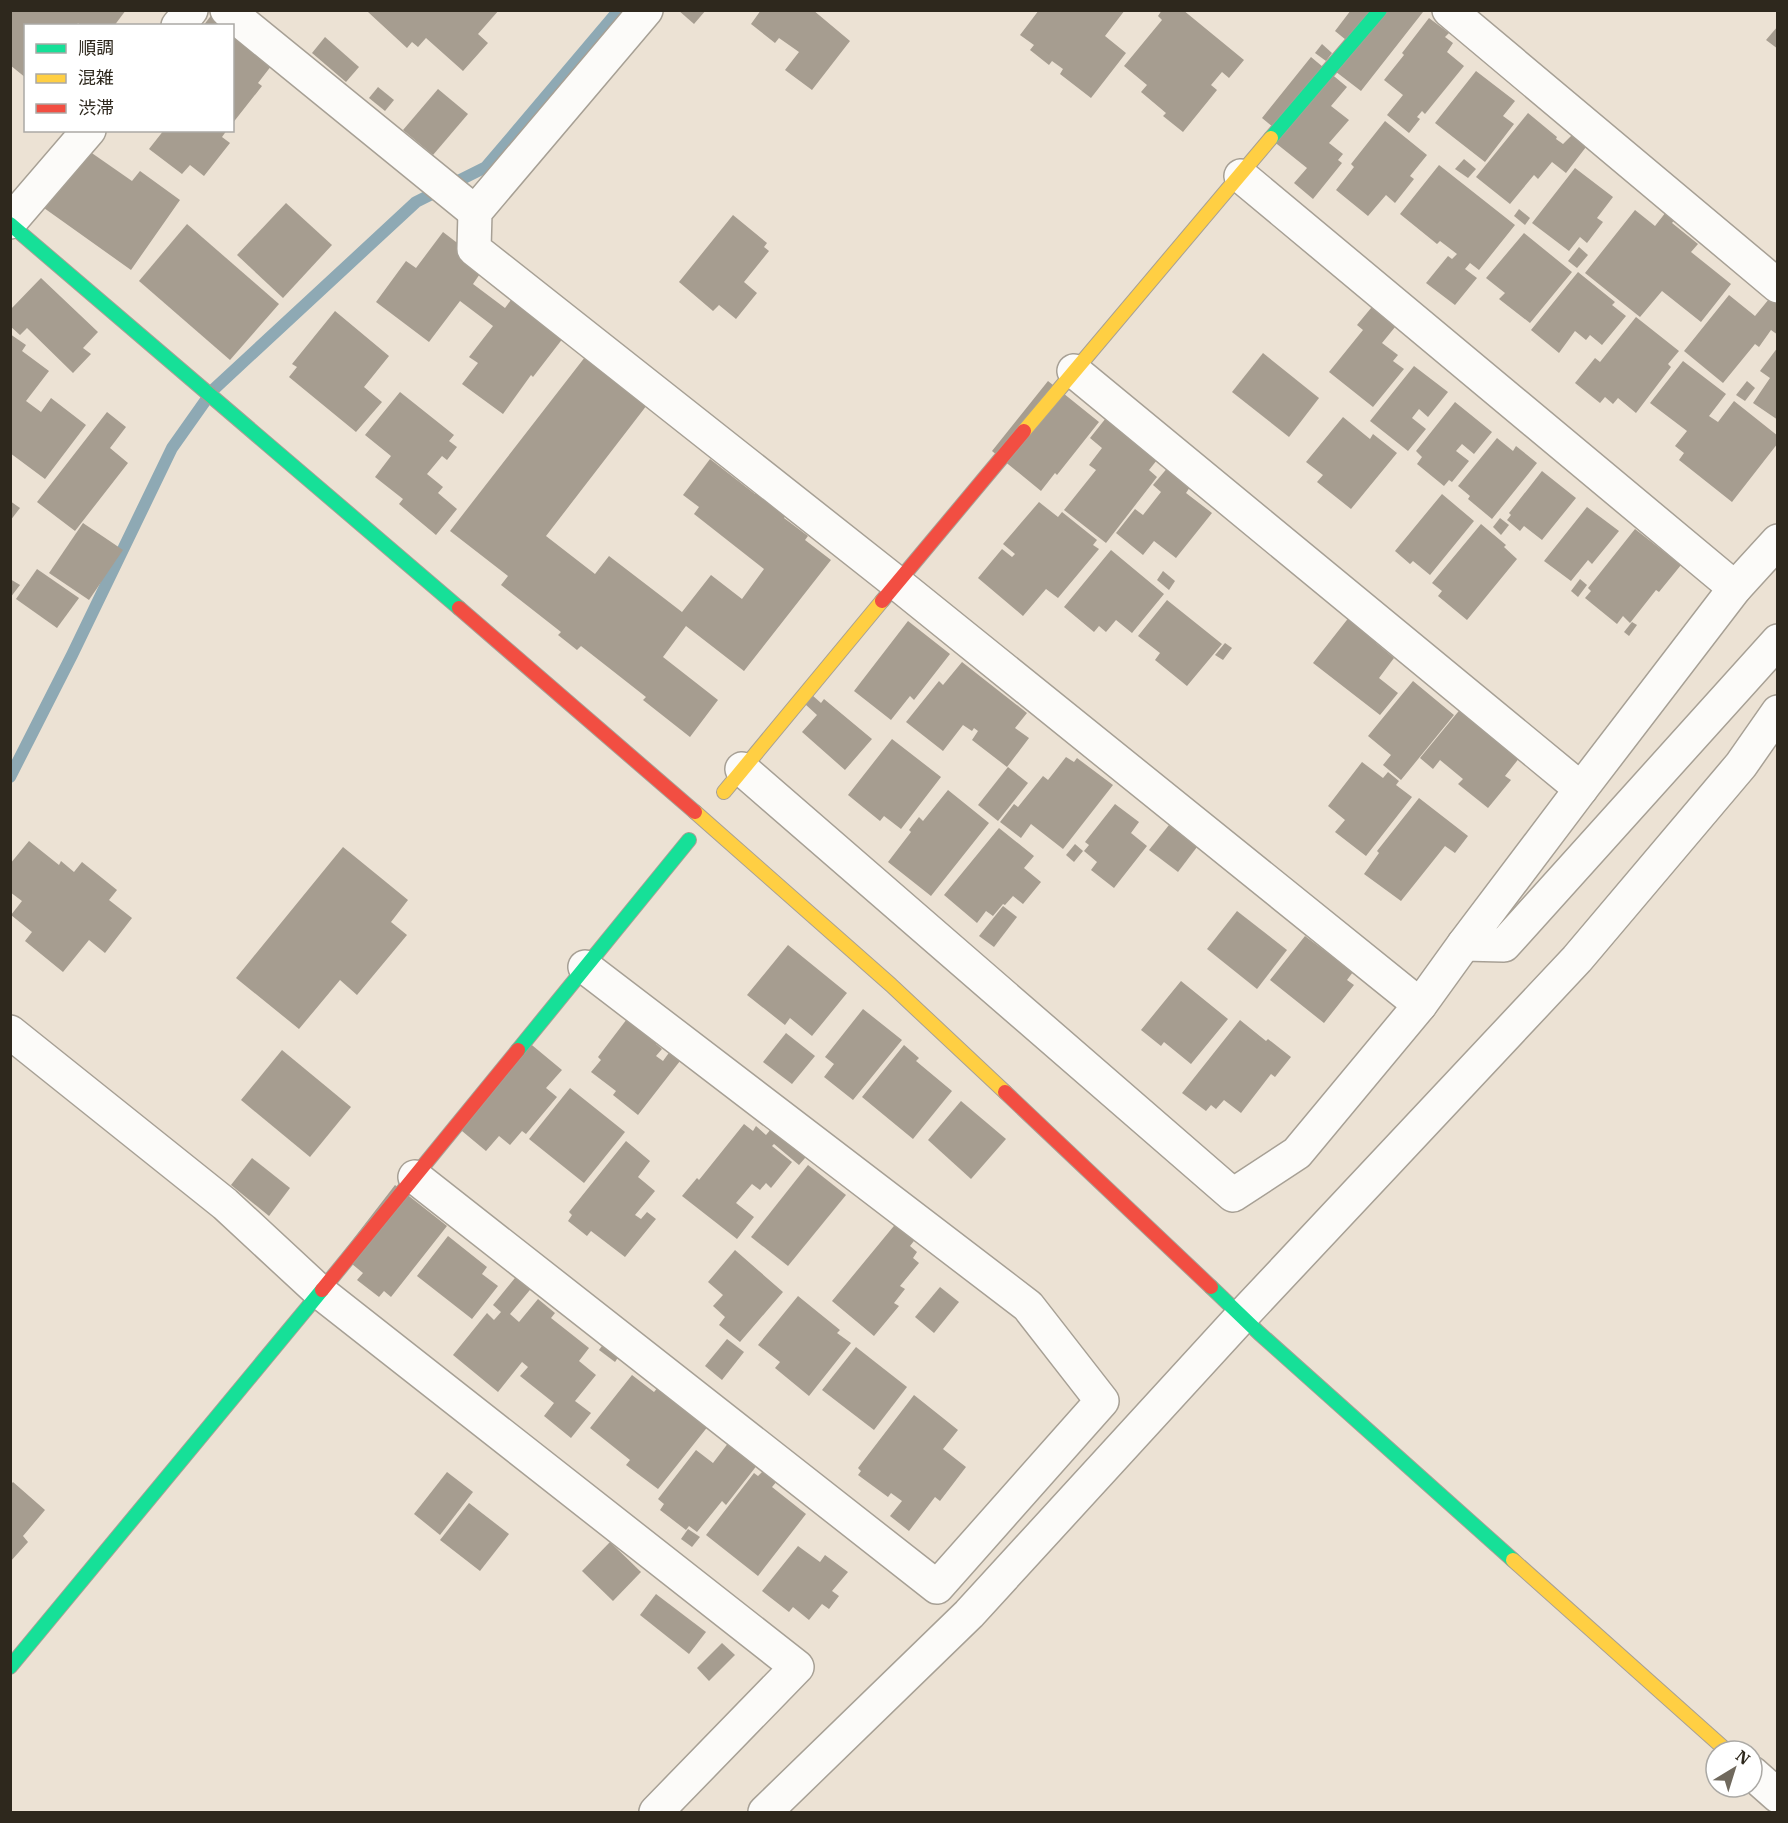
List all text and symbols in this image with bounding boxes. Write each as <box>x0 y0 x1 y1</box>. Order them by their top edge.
legend <box>24 24 234 132</box>
text: 順調 <box>78 36 114 59</box>
text: 混雑 <box>78 66 114 89</box>
text: 渋滞 <box>78 96 114 119</box>
north arrow <box>1704 1739 1764 1799</box>
text: N <box>1732 1745 1754 1769</box>

